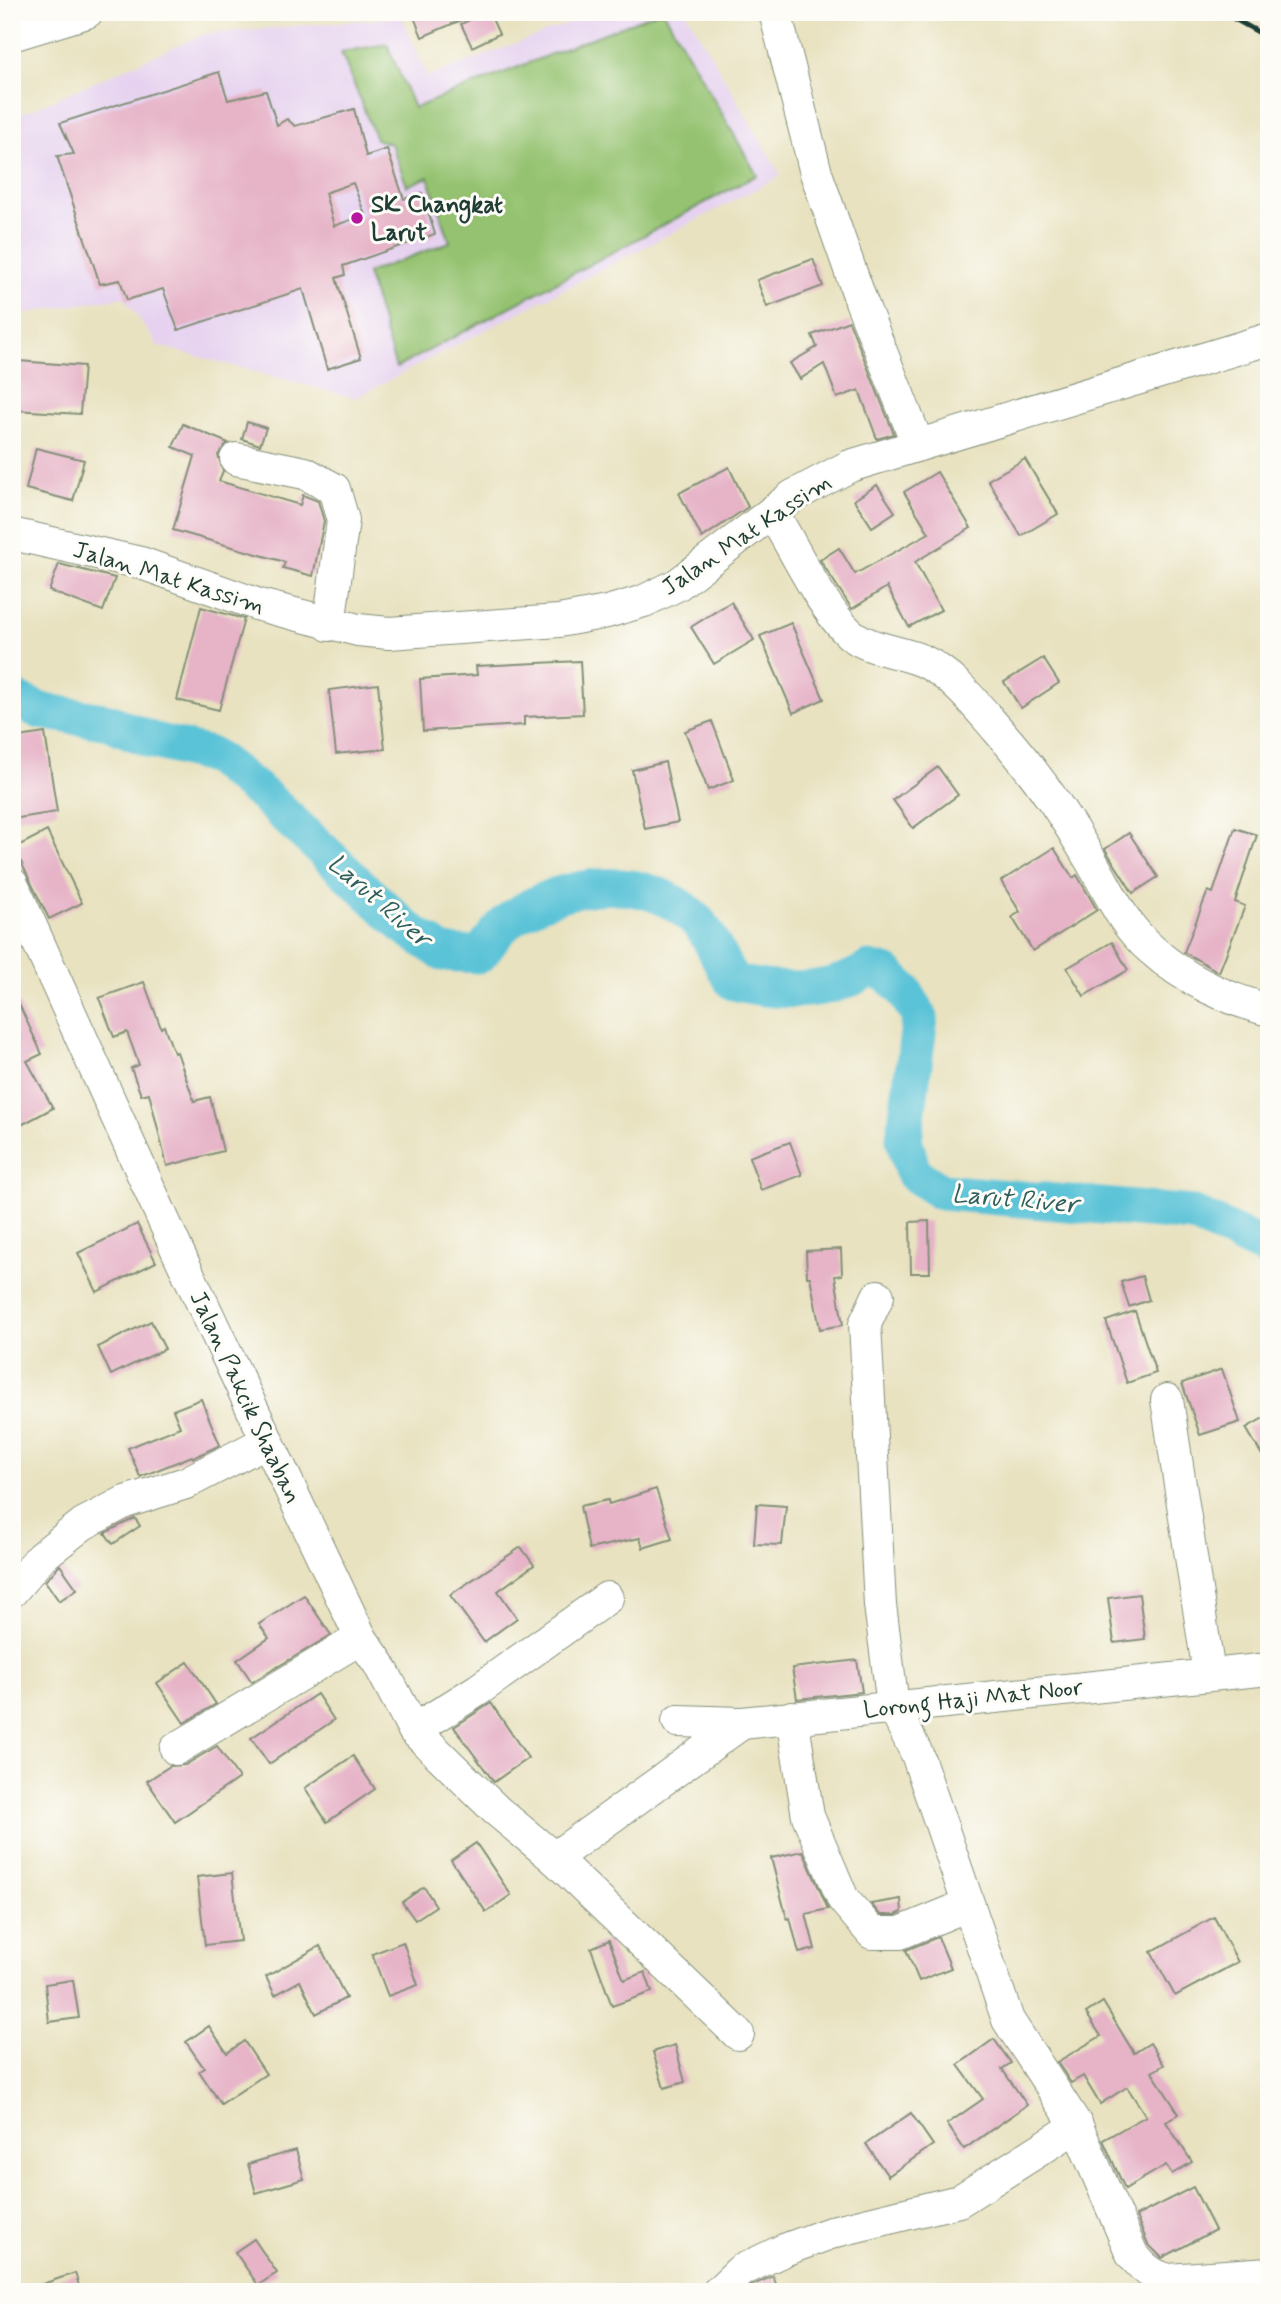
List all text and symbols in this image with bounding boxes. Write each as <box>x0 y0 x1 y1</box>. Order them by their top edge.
place label: SK Changkat Larut <box>371 190 503 249</box>
marker: SK Changkat Larut <box>349 210 365 226</box>
street label: Jalan Mat Kassim <box>656 467 838 604</box>
street label: Jalan Mat Kassim <box>69 535 268 622</box>
water label: Larut River <box>320 847 441 958</box>
water label: Larut River <box>950 1178 1083 1223</box>
street label: Jalan Pakcik Shaaban <box>182 1286 308 1509</box>
street label: Lorong Haji Mat Noor <box>862 1673 1085 1729</box>

